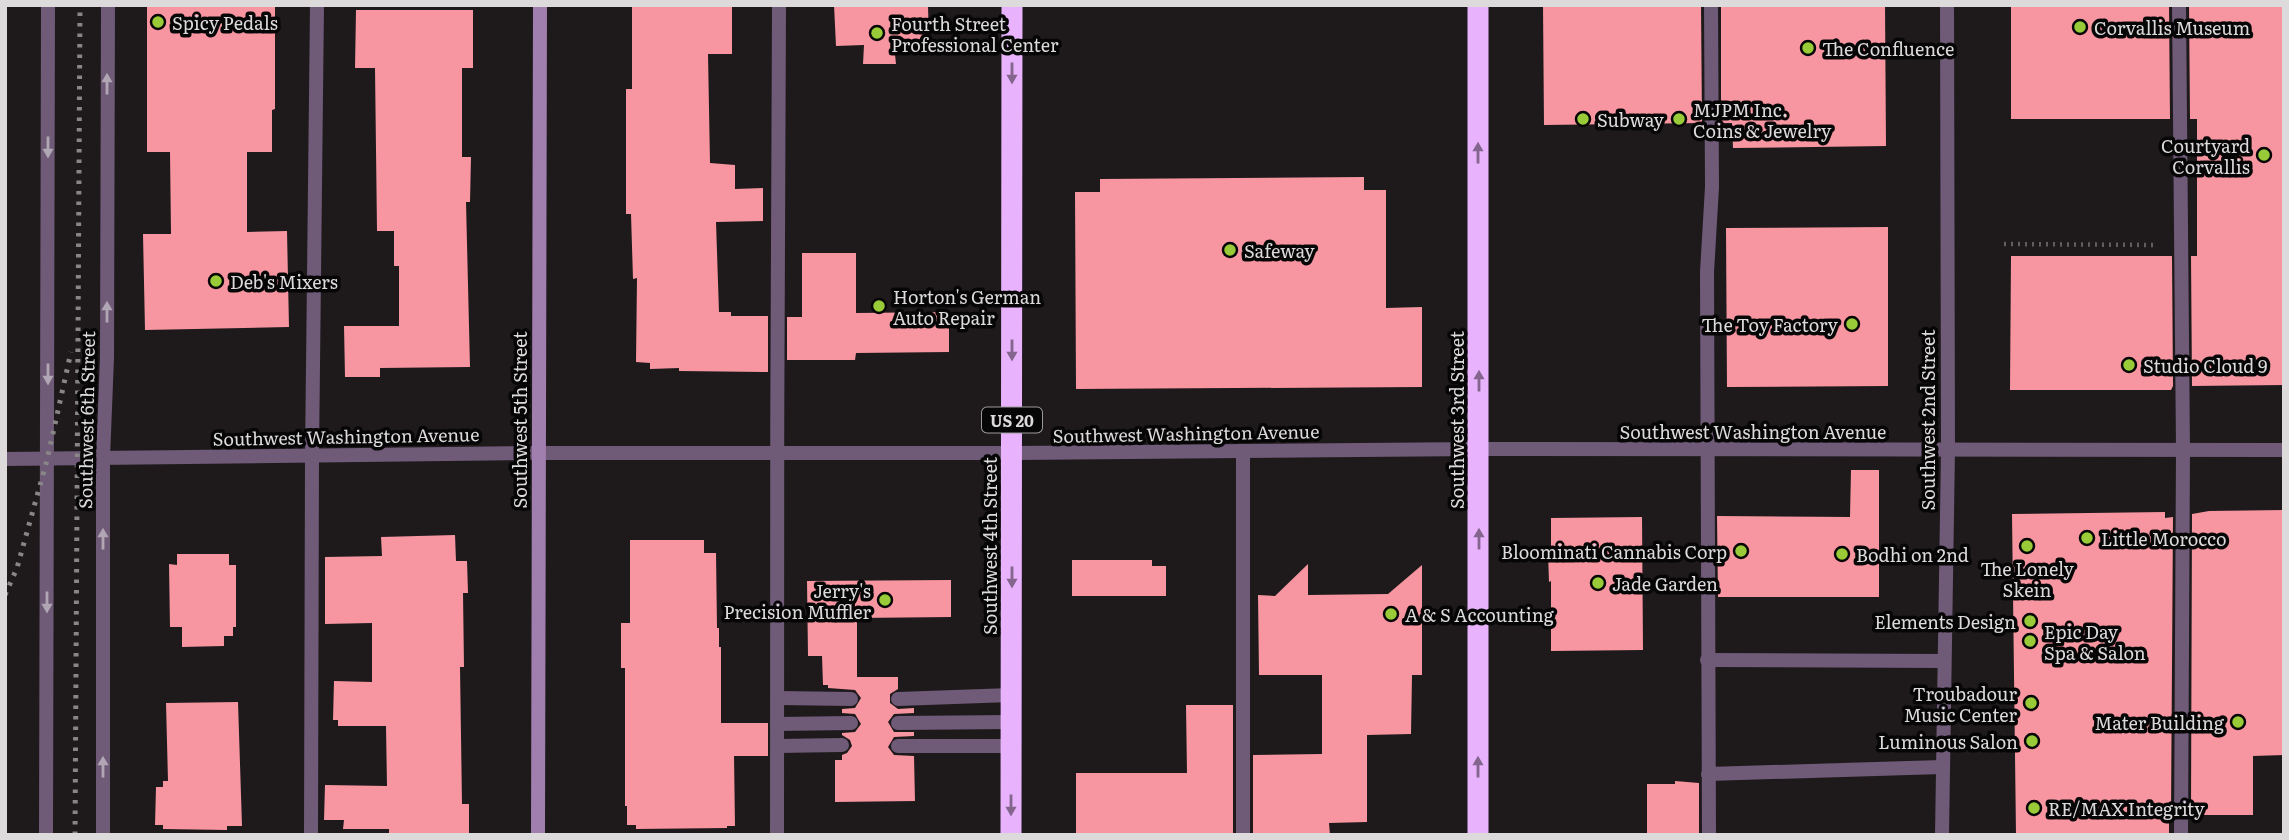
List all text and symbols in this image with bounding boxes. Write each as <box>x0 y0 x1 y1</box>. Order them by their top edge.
place label: Spicy Pedals <box>172 9 278 36</box>
place label: Fourth Street Professional Center <box>891 10 1059 58</box>
marker: Spicy Pedals <box>150 14 166 30</box>
place label: Corvallis Museum <box>2094 14 2250 41</box>
marker: Corvallis Museum <box>2072 19 2088 35</box>
marker: Fourth Street Professional Center <box>869 25 885 41</box>
place label: The Confluence <box>1822 35 1954 62</box>
marker: The Confluence <box>1800 40 1816 56</box>
one-way arrow <box>1006 63 1018 85</box>
one-way arrow <box>102 73 113 95</box>
place label: MJPM Inc. Coins & Jewelry <box>1693 96 1832 144</box>
place label: Subway <box>1597 106 1664 133</box>
marker: Subway <box>1575 111 1591 127</box>
marker: MJPM Inc. Coins & Jewelry <box>1671 111 1687 127</box>
place label: Courtyard Corvallis <box>2161 132 2250 180</box>
one-way arrow <box>42 136 54 158</box>
one-way arrow <box>1472 142 1484 164</box>
marker: Courtyard Corvallis <box>2256 147 2272 163</box>
place label: Safeway <box>1244 237 1315 264</box>
marker: Safeway <box>1222 242 1238 258</box>
place label: Deb's Mixers <box>230 268 338 295</box>
marker: Deb's Mixers <box>208 273 224 289</box>
place label: Horton's German Auto Repair <box>893 283 1041 331</box>
marker: Horton's German Auto Repair <box>871 298 887 314</box>
one-way arrow <box>101 300 113 322</box>
place label: The Toy Factory <box>1701 311 1839 338</box>
marker: The Toy Factory <box>1844 316 1860 332</box>
street label: Southwest 2nd Street <box>1914 329 1941 510</box>
street label: Southwest 6th Street <box>71 330 101 509</box>
street label: Southwest 3rd Street <box>1443 330 1470 509</box>
street label: Southwest 5th Street <box>506 331 533 509</box>
one-way arrow <box>1006 339 1018 361</box>
place label: Studio Cloud 9 <box>2143 352 2267 379</box>
marker: Studio Cloud 9 <box>2121 357 2137 373</box>
one-way arrow <box>42 364 53 386</box>
one-way arrow <box>1473 370 1485 392</box>
road number: US 20 <box>982 408 1042 432</box>
street label: Southwest Washington Avenue <box>1052 417 1320 449</box>
street label: Southwest Washington Avenue <box>1620 418 1886 445</box>
street label: Southwest Washington Avenue <box>212 420 480 452</box>
street label: Southwest 4th Street <box>976 456 1003 635</box>
place label: Little Morocco <box>2101 525 2227 552</box>
one-way arrow <box>97 528 109 550</box>
one-way arrow <box>1473 528 1485 550</box>
marker: Little Morocco <box>2079 530 2095 546</box>
place label: Bloominati Cannabis Corp <box>1501 538 1727 565</box>
marker: The Lonely Skein <box>2019 538 2035 554</box>
place label: Bodhi on 2nd <box>1856 541 1969 568</box>
marker: Bloominati Cannabis Corp <box>1733 543 1749 559</box>
marker: Bodhi on 2nd <box>1834 546 1850 562</box>
place label: The Lonely Skein <box>1980 555 2074 603</box>
one-way arrow <box>1006 567 1018 589</box>
place label: Jade Garden <box>1612 570 1718 597</box>
marker: Jade Garden <box>1590 575 1606 591</box>
place label: Jerry's Precision Muffler <box>724 577 871 625</box>
one-way arrow <box>41 591 53 613</box>
marker: Jerry's Precision Muffler <box>877 592 893 608</box>
place label: A & S Accounting <box>1405 601 1555 628</box>
marker: A & S Accounting <box>1383 606 1399 622</box>
place label: Elements Design <box>1874 608 2016 635</box>
marker: Elements Design <box>2022 613 2038 629</box>
place label: Epic Day Spa & Salon <box>2044 618 2146 666</box>
marker: Epic Day Spa & Salon <box>2022 633 2038 649</box>
place label: Troubadour Music Center <box>1904 680 2017 728</box>
marker: Troubadour Music Center <box>2023 695 2039 711</box>
place label: Mater Building <box>2095 709 2225 736</box>
marker: Mater Building <box>2230 714 2246 730</box>
place label: Luminous Salon <box>1878 728 2018 755</box>
marker: Luminous Salon <box>2024 733 2040 749</box>
one-way arrow <box>97 755 109 777</box>
one-way arrow <box>1472 755 1484 777</box>
one-way arrow <box>1005 794 1017 816</box>
place label: RE/MAX Integrity <box>2048 795 2205 822</box>
marker: RE/MAX Integrity <box>2026 800 2042 816</box>

